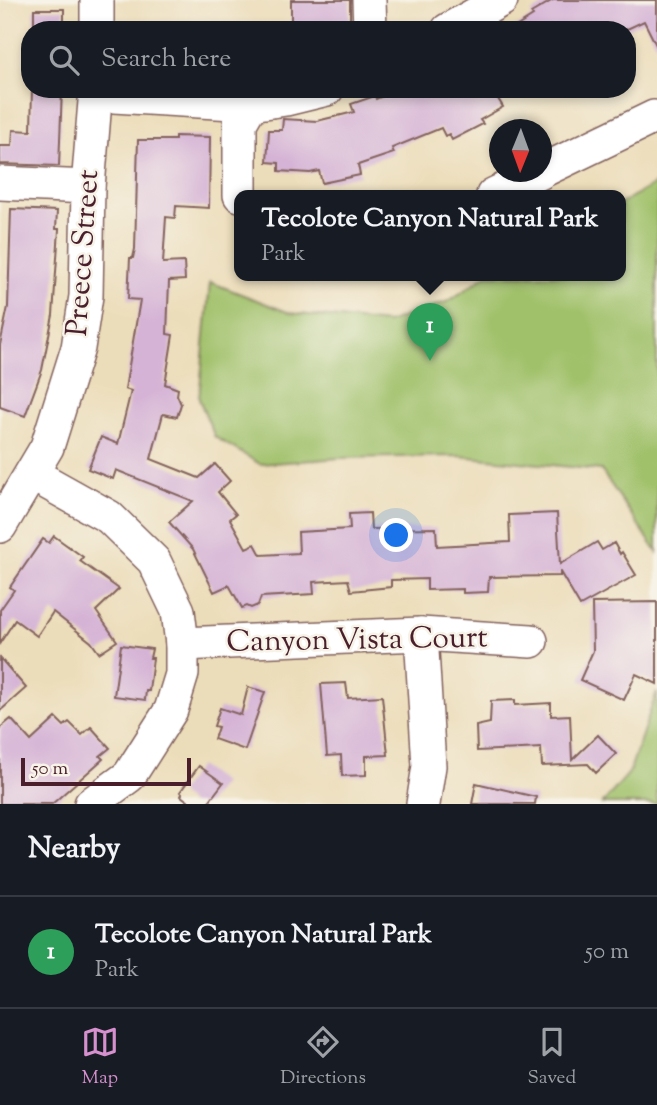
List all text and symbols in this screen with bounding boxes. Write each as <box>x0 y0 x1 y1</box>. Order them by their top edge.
search box <box>21 21 636 98</box>
icon: search <box>45 41 83 79</box>
text: Search here <box>101 41 231 78</box>
north arrow <box>489 119 552 182</box>
street label: Preece Street <box>57 168 111 338</box>
popup <box>234 190 626 281</box>
text: Tecolote Canyon Natural Park <box>262 201 598 238</box>
text: Park <box>262 238 306 271</box>
pin: 1 <box>407 303 453 361</box>
your location <box>379 518 413 552</box>
street label: Canyon Vista Court <box>226 617 488 665</box>
scale bar <box>21 755 191 787</box>
text: 50 m <box>32 756 68 783</box>
text: Nearby <box>28 828 120 871</box>
text: Tecolote Canyon Natural Park <box>95 917 432 954</box>
text: 1 <box>47 936 55 969</box>
text: 50 m <box>585 936 629 969</box>
text: Park <box>95 954 139 987</box>
tab: Map <box>81 1023 119 1092</box>
tab: Directions <box>280 1023 366 1092</box>
tab: Saved <box>527 1023 576 1092</box>

